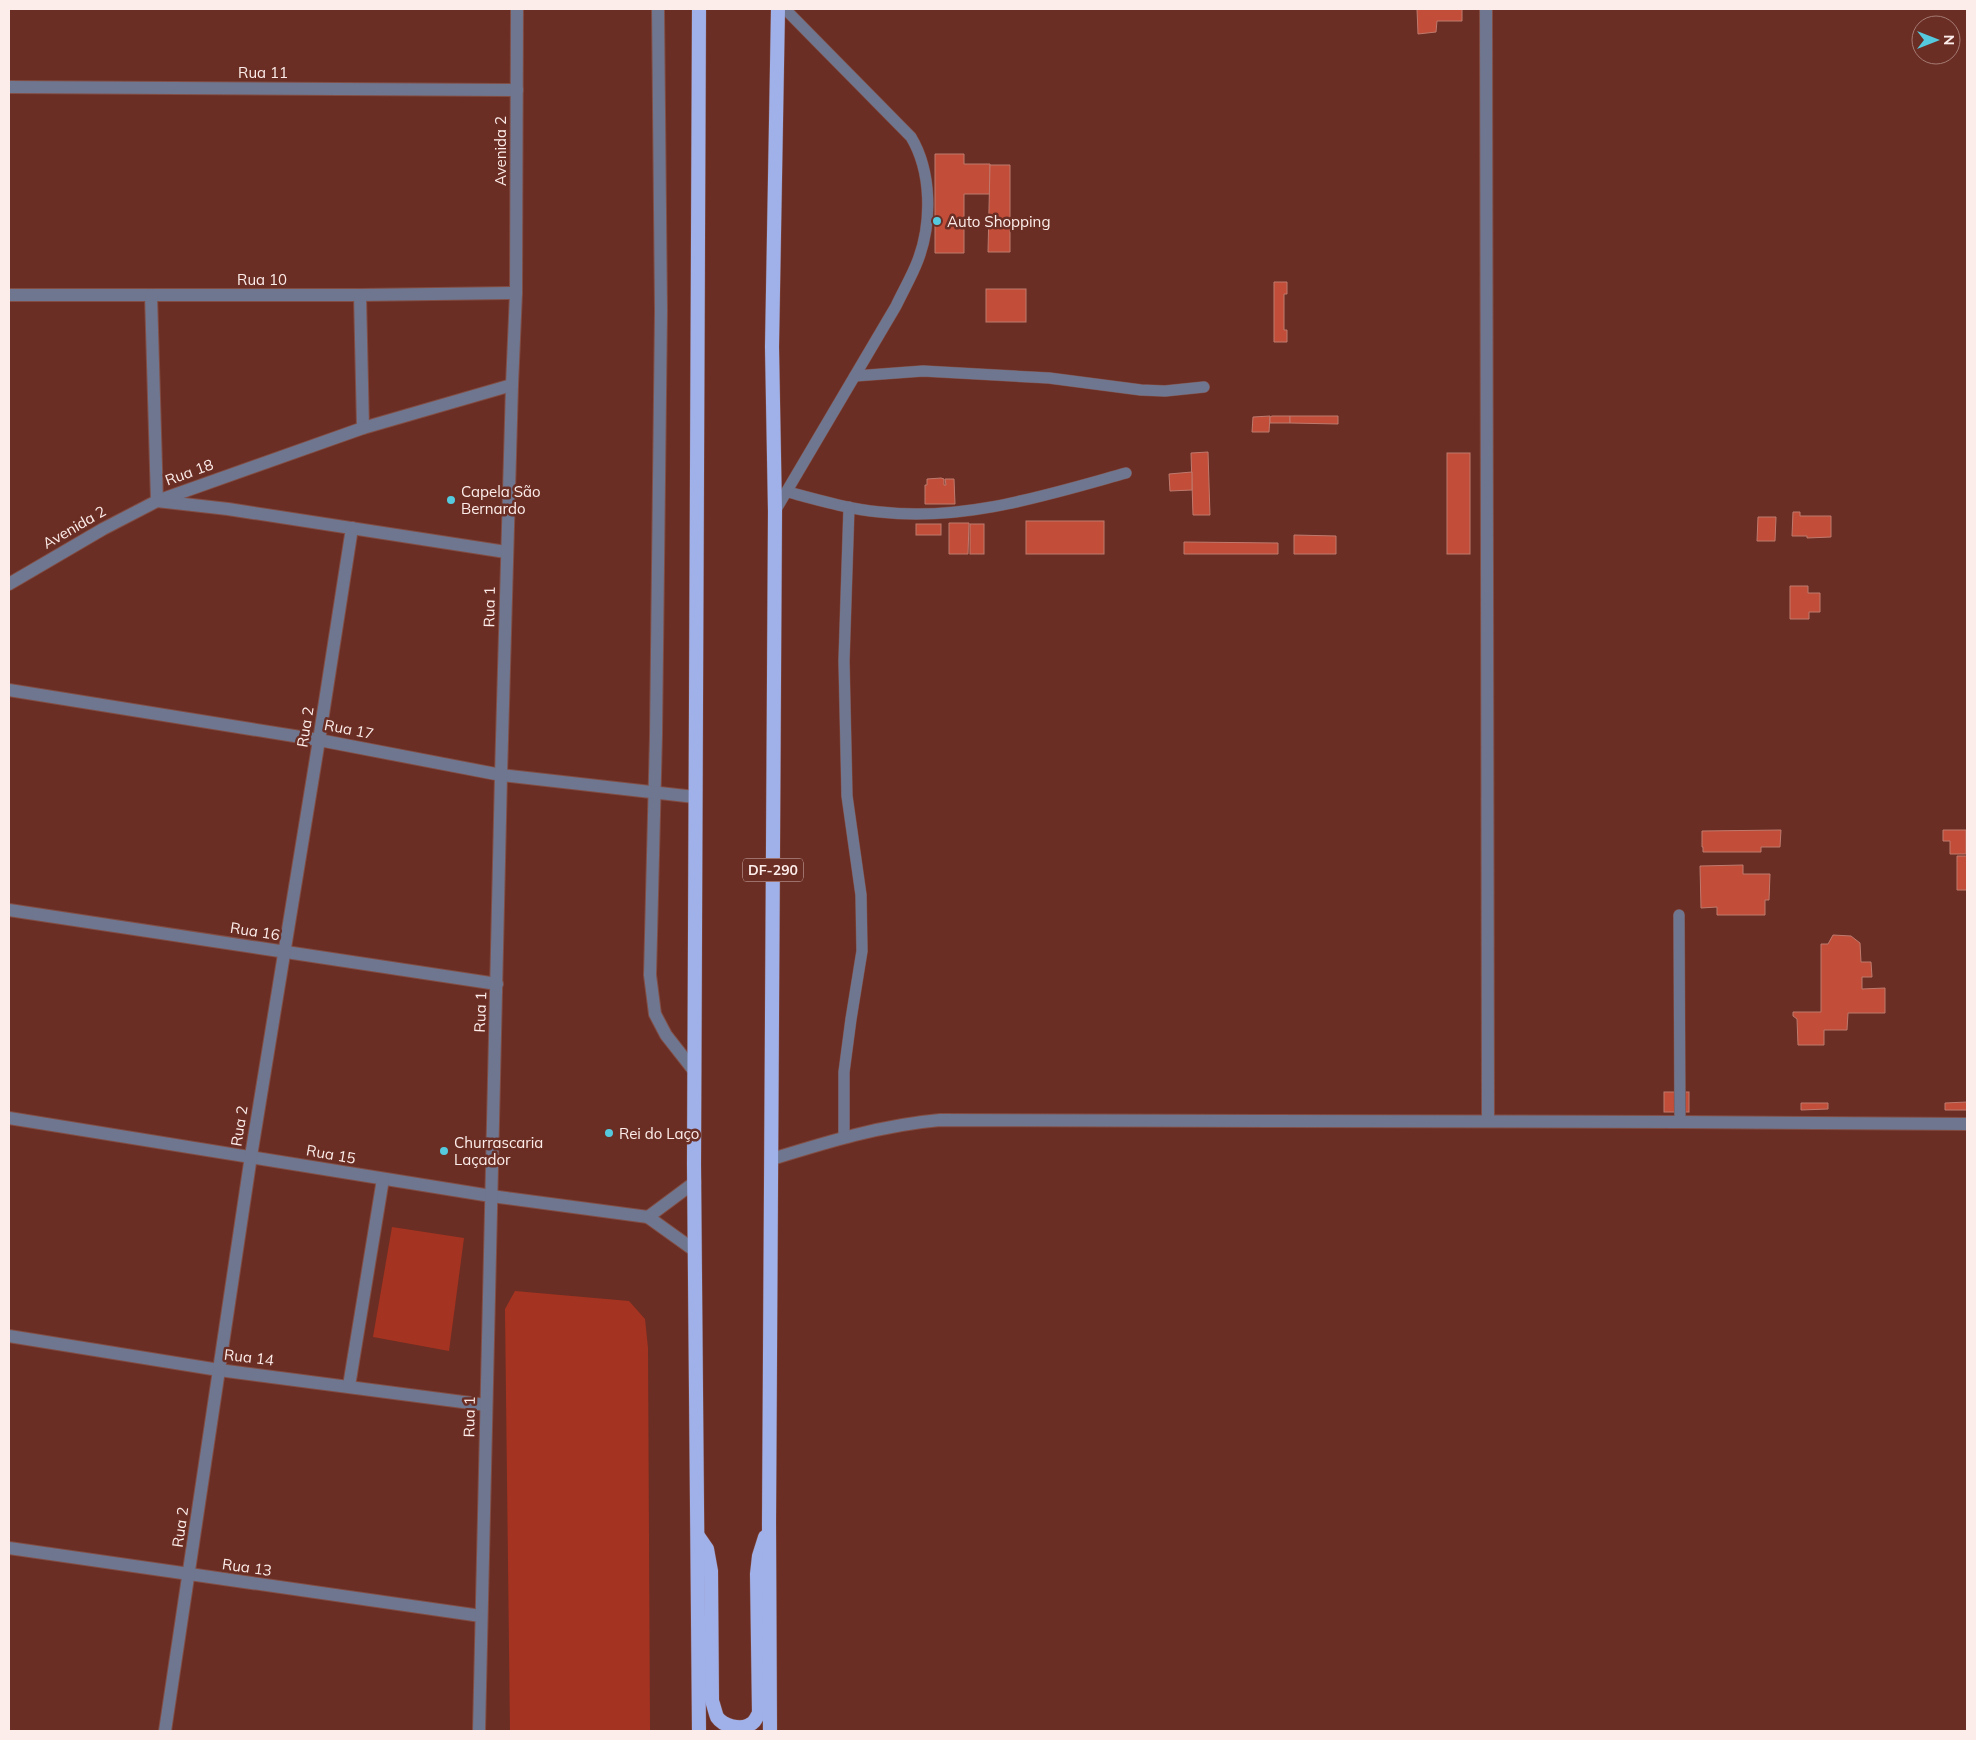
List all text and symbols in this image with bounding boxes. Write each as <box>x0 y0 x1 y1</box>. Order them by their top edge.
north arrow <box>1911 15 1961 65</box>
text: N <box>1940 35 1958 45</box>
street label: Rua 11 <box>238 63 288 82</box>
street label: Avenida 2 <box>491 116 510 186</box>
place label: Auto Shopping <box>947 212 1050 231</box>
marker: Auto Shopping <box>931 215 943 227</box>
street label: Rua 10 <box>237 270 287 289</box>
street label: Rua 18 <box>162 455 216 489</box>
place label: Capela São Bernardo <box>461 482 541 518</box>
marker: Capela São Bernardo <box>445 494 457 506</box>
street label: Avenida 2 <box>39 501 109 553</box>
street label: Rua 1 <box>479 586 499 628</box>
street label: Rua 2 <box>292 705 318 749</box>
street label: Rua 17 <box>323 715 375 743</box>
road number: DF-290 <box>743 858 803 882</box>
street label: Rua 16 <box>229 918 281 944</box>
street label: Rua 1 <box>470 991 490 1033</box>
street label: Rua 2 <box>226 1104 252 1148</box>
place label: Rei do Laço <box>619 1124 699 1143</box>
marker: Rei do Laço <box>603 1127 615 1139</box>
place label: Churrascaria Laçador <box>454 1133 543 1169</box>
street label: Rua 15 <box>305 1140 357 1168</box>
marker: Churrascaria Laçador <box>438 1145 450 1157</box>
street label: Rua 14 <box>223 1345 275 1369</box>
street label: Rua 1 <box>459 1396 479 1438</box>
street label: Rua 2 <box>168 1505 192 1549</box>
street label: Rua 13 <box>221 1554 273 1580</box>

